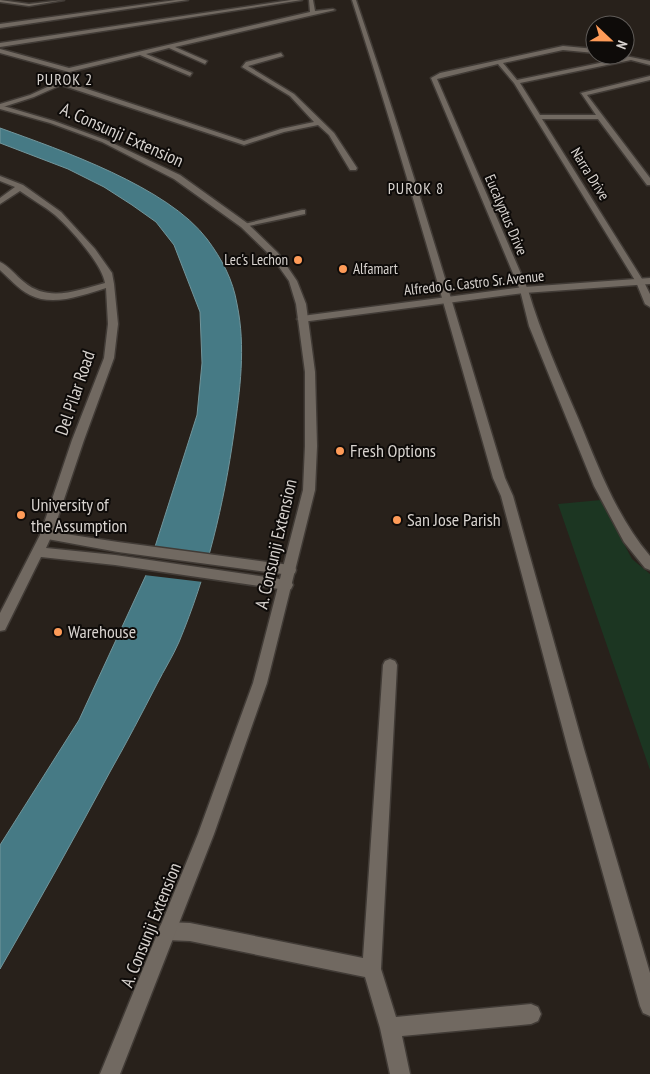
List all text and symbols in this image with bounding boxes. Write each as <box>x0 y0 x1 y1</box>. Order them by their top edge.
north arrow <box>585 15 635 65</box>
text: N <box>612 38 632 52</box>
district label: PUROK 2 <box>37 69 93 89</box>
street label: A. Consunji Extension <box>57 97 187 172</box>
street label: Narra Drive <box>567 144 614 204</box>
street label: Eucalyptus Drive <box>481 171 532 258</box>
district label: PUROK 8 <box>388 178 444 198</box>
place label: Lec's Lechon <box>224 250 288 269</box>
marker: Lec's Lechon <box>292 254 304 266</box>
place label: Alfamart <box>353 259 398 278</box>
marker: Alfamart <box>337 263 349 275</box>
street label: Alfredo G. Castro Sr. Avenue <box>403 266 545 299</box>
street label: Del Pilar Road <box>49 348 100 438</box>
place label: Fresh Options <box>350 439 436 462</box>
marker: Fresh Options <box>334 445 346 457</box>
street label: A. Consunji Extension <box>249 477 302 611</box>
place label: University of the Assumption <box>31 493 127 537</box>
place label: San Jose Parish <box>407 508 501 531</box>
marker: University of the Assumption <box>15 509 27 521</box>
marker: San Jose Parish <box>391 514 403 526</box>
place label: Warehouse <box>68 620 136 643</box>
marker: Warehouse <box>52 626 64 638</box>
street label: A. Consunji Extension <box>115 859 186 991</box>

